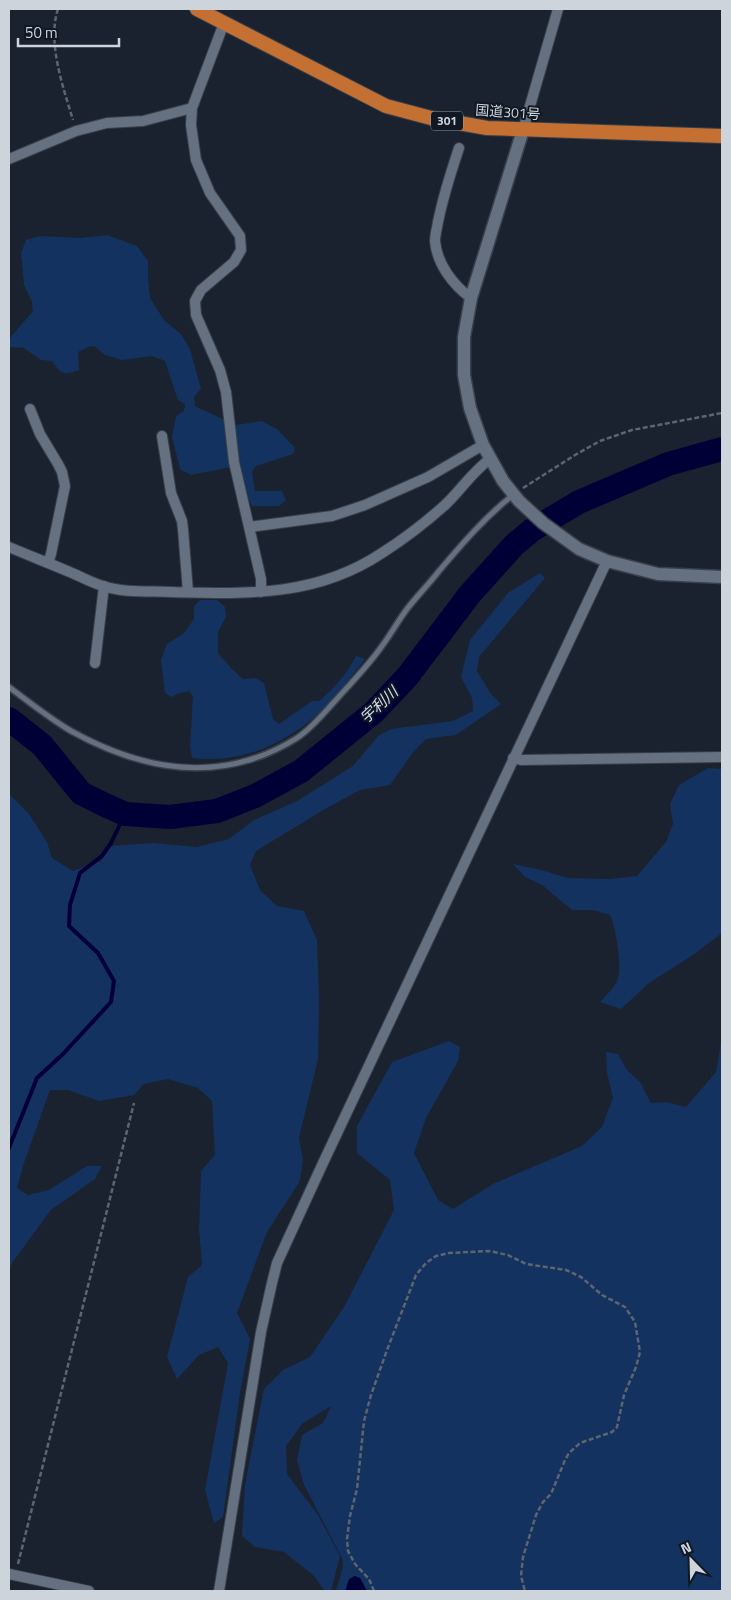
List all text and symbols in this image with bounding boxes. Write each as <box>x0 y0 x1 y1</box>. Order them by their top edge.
scale bar <box>18 15 119 47</box>
text: 50 m <box>25 21 58 44</box>
street label: 国道301号 <box>475 99 541 124</box>
road number: 301 <box>431 112 463 130</box>
water label: 宇利川 <box>354 680 404 728</box>
north arrow <box>666 1535 716 1585</box>
text: N <box>677 1536 694 1559</box>

